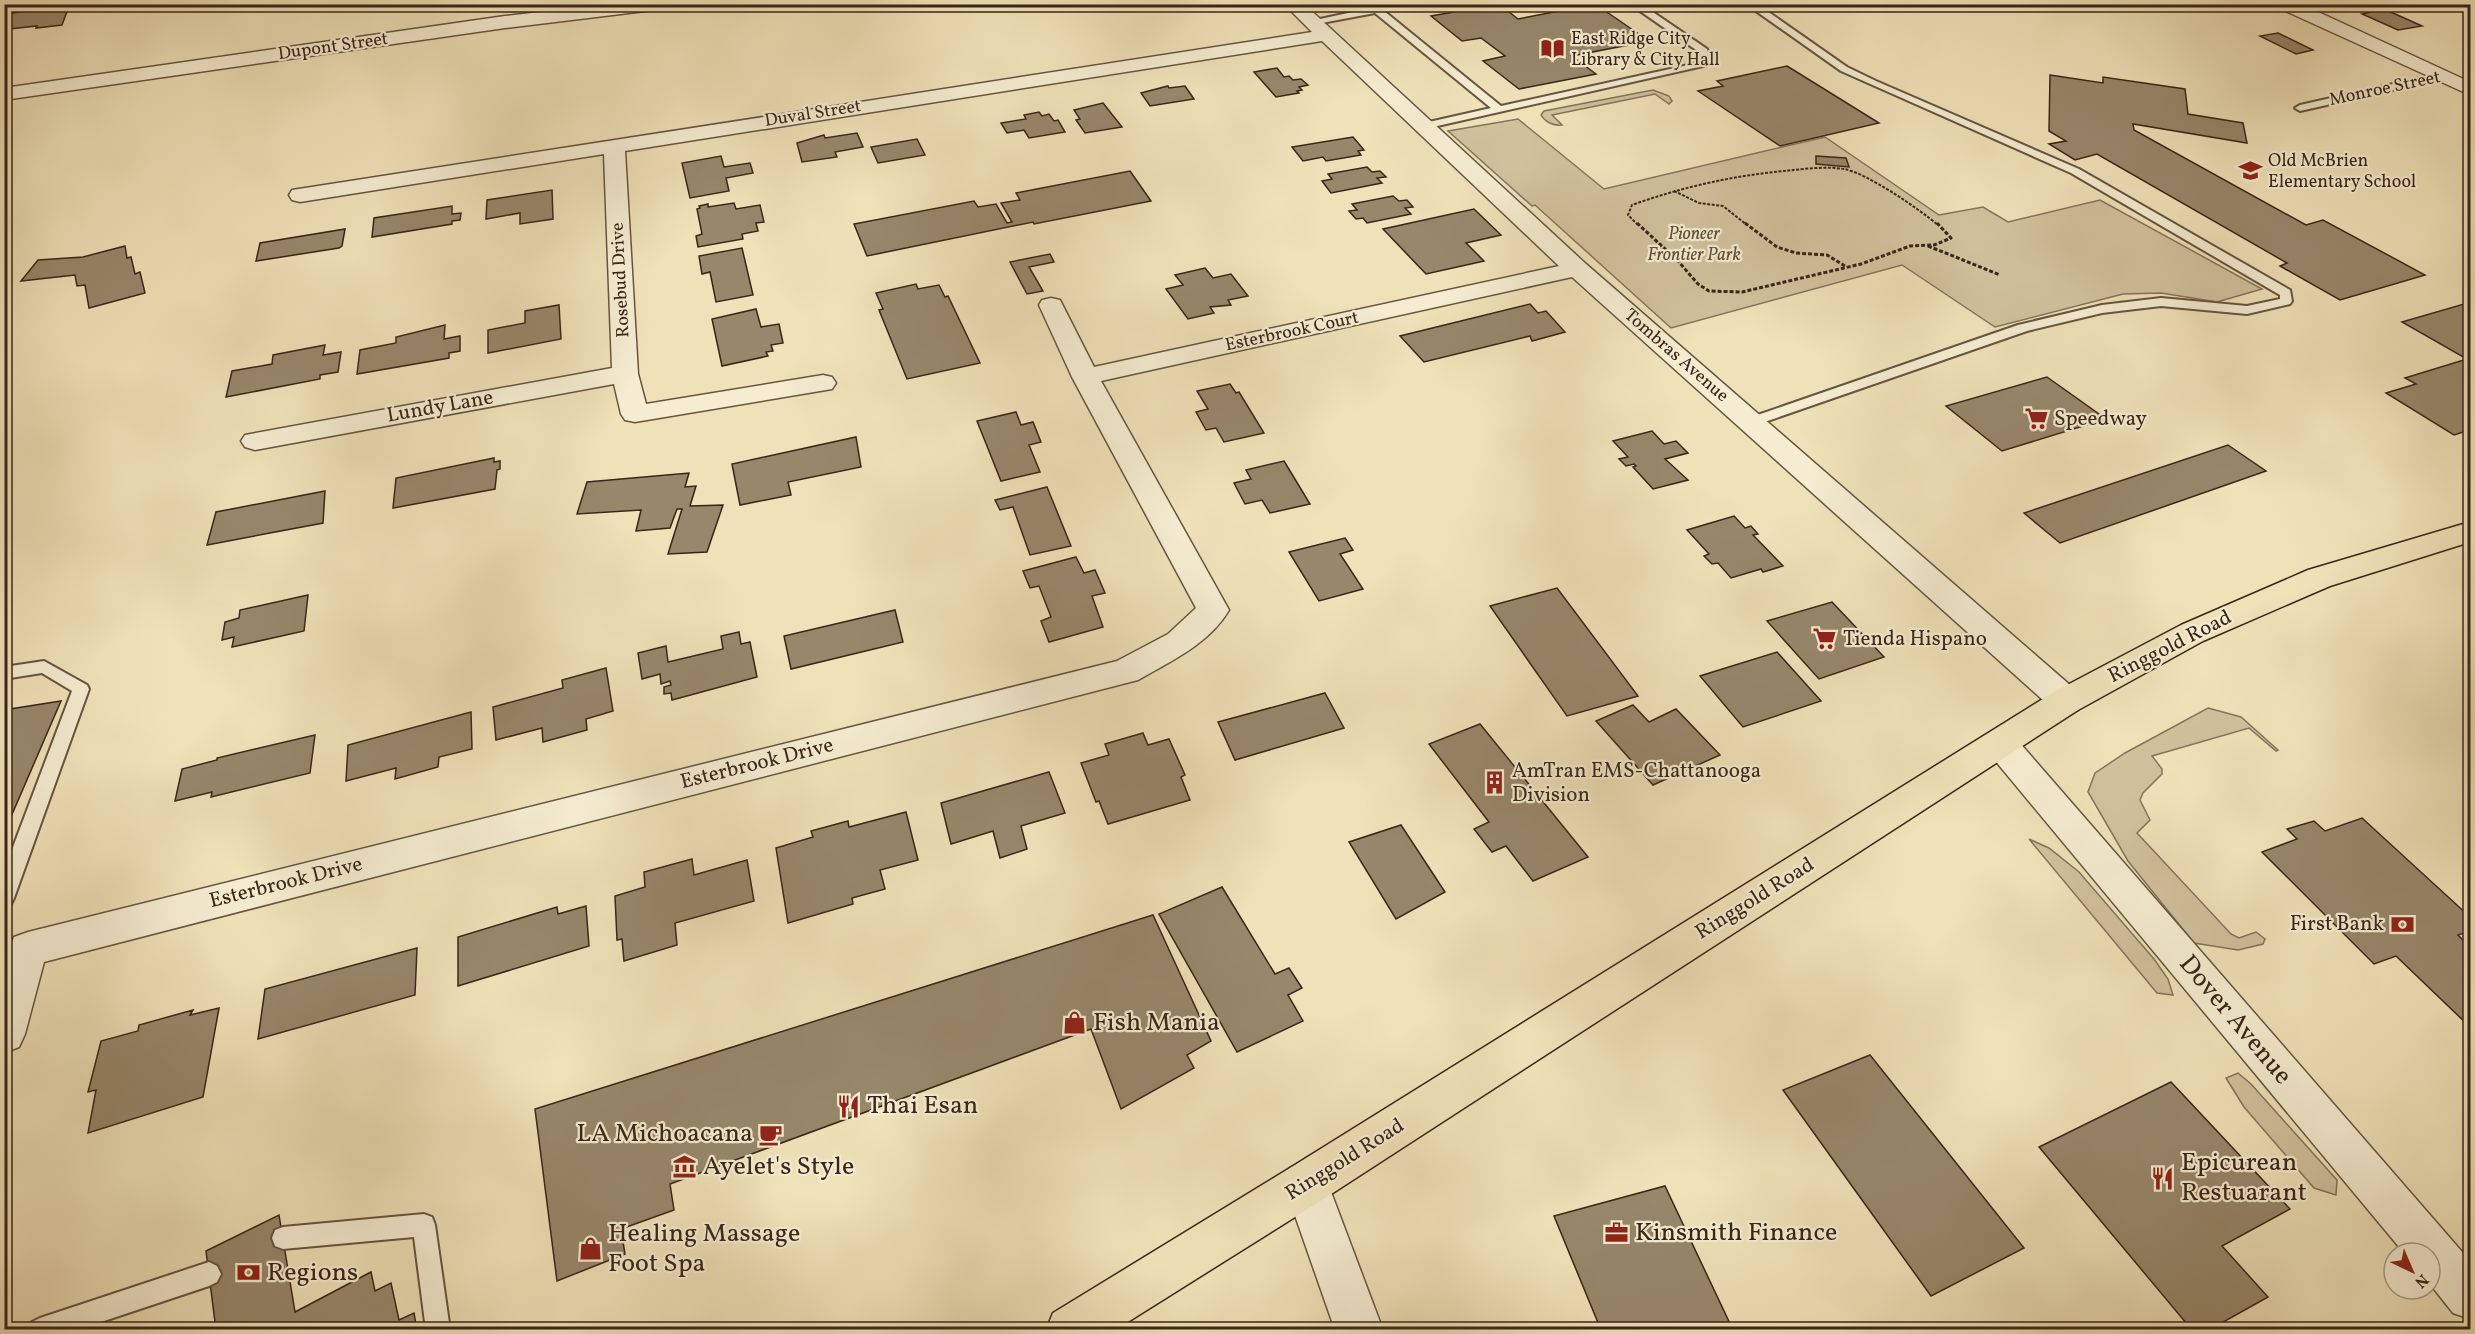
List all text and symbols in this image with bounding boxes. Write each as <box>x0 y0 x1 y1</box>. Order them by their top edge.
street label: Dupont Street <box>276 27 390 67</box>
place label: East Ridge City Library & City Hall <box>1571 27 1720 73</box>
library icon: East Ridge City Library & City Hall <box>1540 36 1566 62</box>
street label: Monroe Street <box>2327 65 2443 113</box>
street label: Duval Street <box>763 94 863 134</box>
place label: Old McBrien Elementary School <box>2268 149 2416 195</box>
school or university icon: Old McBrien Elementary School <box>2237 158 2263 184</box>
street label: Rosebud Drive <box>605 222 637 338</box>
park label: Pioneer Frontier Park <box>1647 222 1741 268</box>
street label: Tombras Avenue <box>1618 303 1734 409</box>
street label: Esterbrook Court <box>1223 306 1361 358</box>
street label: Lundy Lane <box>384 383 496 431</box>
place label: Speedway <box>2054 405 2147 434</box>
supermarket icon: Speedway <box>2023 406 2049 432</box>
street label: Ringgold Road <box>2103 603 2237 691</box>
place label: Tienda Hispano <box>1843 625 1987 654</box>
supermarket icon: Tienda Hispano <box>1812 626 1838 652</box>
street label: Esterbrook Drive <box>677 731 837 797</box>
place label: AmTran EMS-Chattanooga Division <box>1512 757 1761 810</box>
building icon: AmTran EMS-Chattanooga Division <box>1481 770 1507 796</box>
street label: Esterbrook Drive <box>206 850 366 916</box>
street label: Ringgold Road <box>1690 851 1820 947</box>
place label: First Bank <box>2290 910 2385 939</box>
bank icon: First Bank <box>2389 911 2415 937</box>
street label: Dover Avenue <box>2170 947 2300 1093</box>
place label: Fish Mania <box>1093 1005 1220 1041</box>
shop icon: Fish Mania <box>1062 1010 1088 1036</box>
place label: Thai Esan <box>867 1088 978 1124</box>
restaurant icon: Thai Esan <box>836 1093 862 1119</box>
street label: Ringgold Road <box>1280 1112 1410 1208</box>
place label: LA Michoacana <box>577 1116 753 1152</box>
cafe icon: LA Michoacana <box>758 1121 784 1147</box>
place label: Epicurean Restuarant <box>2181 1145 2307 1211</box>
place label: Ayelet's Style <box>703 1149 854 1185</box>
museum icon: Ayelet's Style <box>672 1154 698 1180</box>
restaurant icon: Epicurean Restuarant <box>2150 1165 2176 1191</box>
place label: Kinsmith Finance <box>1635 1215 1837 1251</box>
place label: Healing Massage Foot Spa <box>608 1216 800 1282</box>
office icon: Kinsmith Finance <box>1604 1220 1630 1246</box>
shop icon: Healing Massage Foot Spa <box>577 1236 603 1262</box>
north arrow <box>2382 1241 2442 1301</box>
place label: Regions <box>267 1255 358 1291</box>
bank icon: Regions <box>236 1260 262 1286</box>
text: N <box>2409 1268 2433 1293</box>

